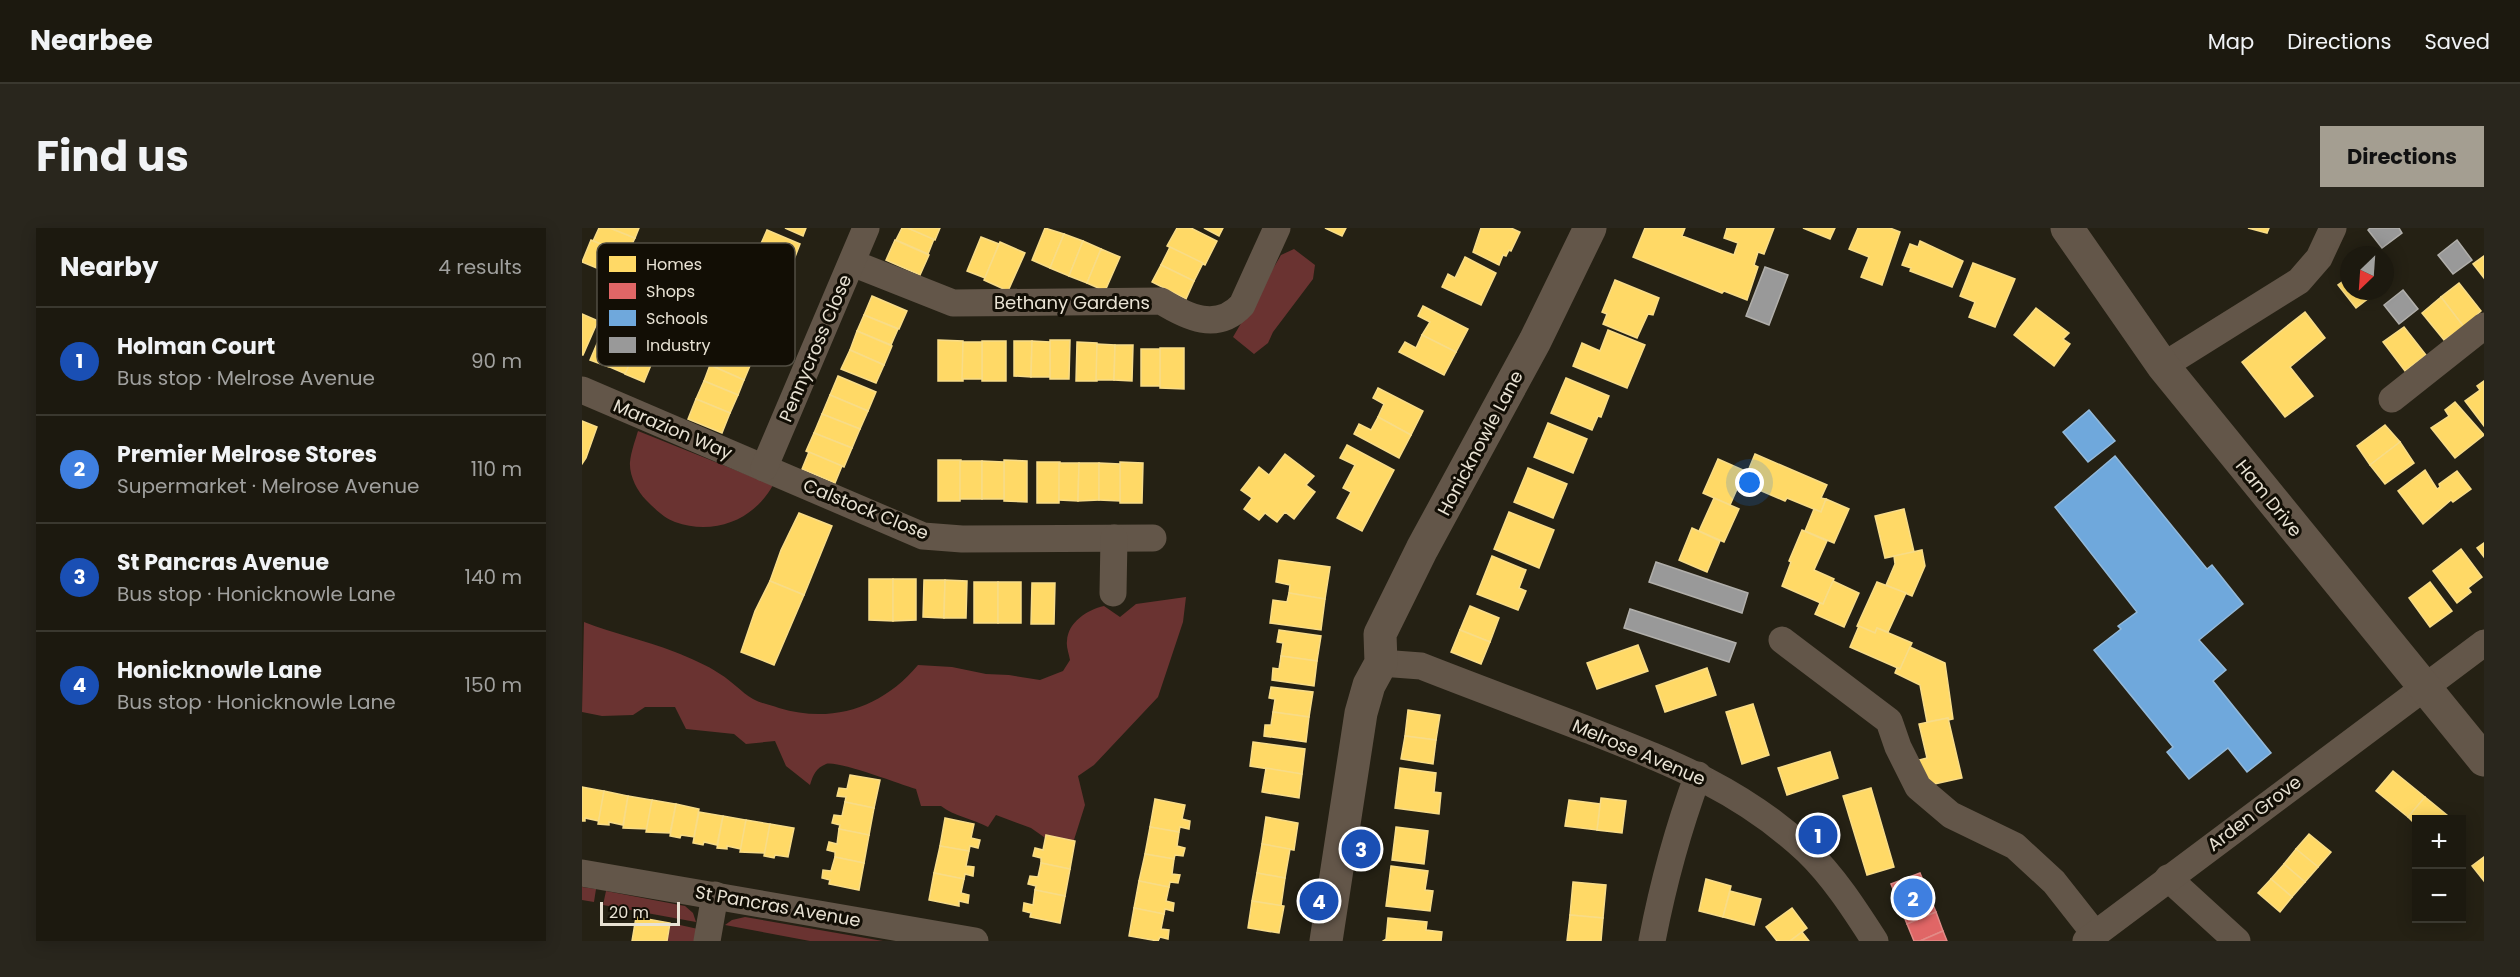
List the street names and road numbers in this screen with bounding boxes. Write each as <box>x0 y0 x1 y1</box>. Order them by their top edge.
street label: Pennycross Close <box>773 270 857 426</box>
street label: Bethany Gardens <box>994 290 1150 315</box>
street label: Honicknowle Lane <box>1431 366 1529 520</box>
street label: Marazion Way <box>610 393 736 465</box>
street label: Ham Drive <box>2230 454 2308 542</box>
street label: Calstock Close <box>799 472 933 546</box>
street label: Melrose Avenue <box>1569 713 1709 791</box>
street label: Arden Grove <box>2202 769 2306 857</box>
street label: St Pancras Avenue <box>693 879 863 933</box>

